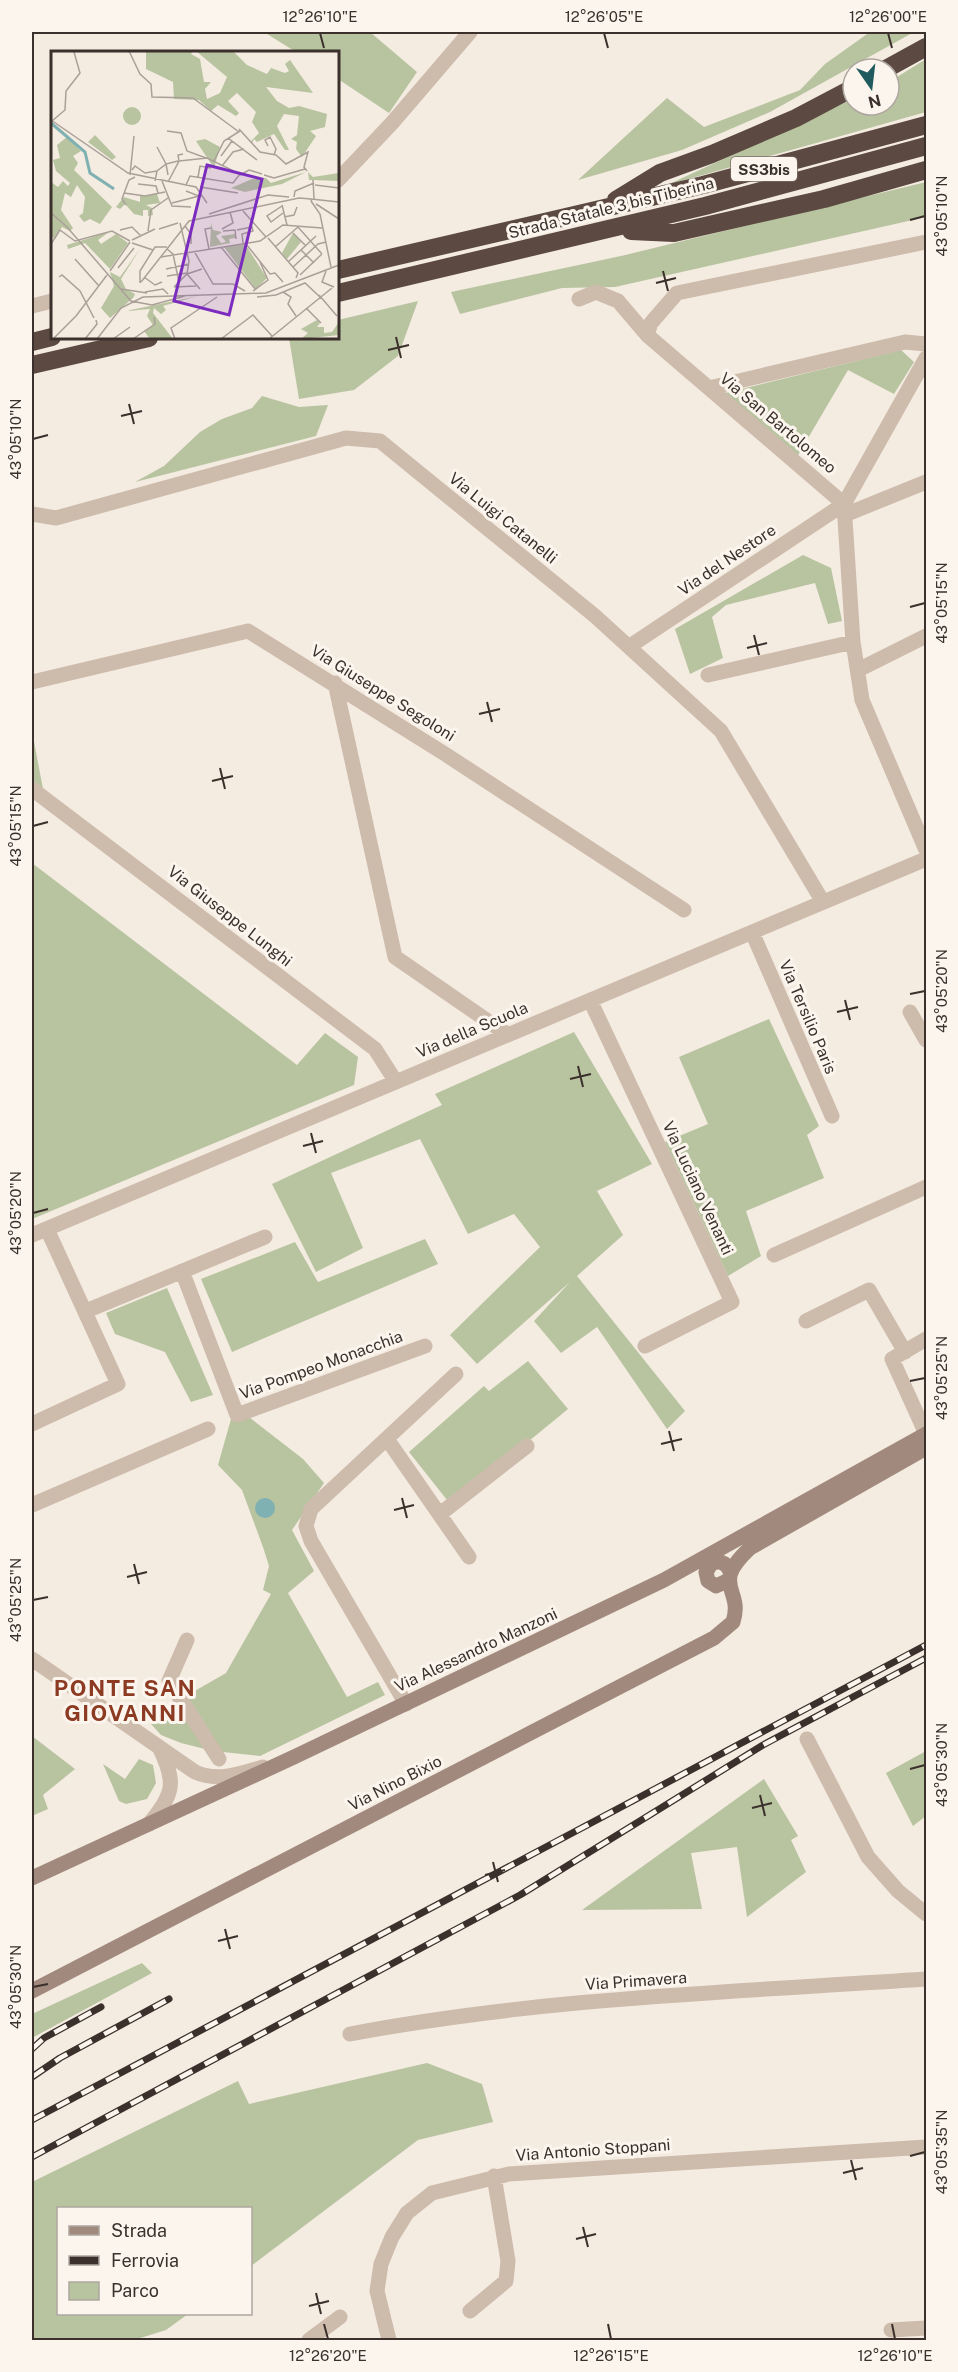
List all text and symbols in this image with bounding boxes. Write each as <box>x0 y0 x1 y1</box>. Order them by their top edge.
text: 12°26'10"E <box>283 8 357 25</box>
text: 12°26'05"E <box>565 8 643 25</box>
text: 12°26'00"E <box>849 8 927 25</box>
inset map <box>51 51 339 339</box>
north arrow <box>841 57 901 117</box>
text: N <box>866 90 883 112</box>
road number: SS3bis <box>731 157 797 181</box>
street label: Strada Statale 3 bis Tiberina <box>506 173 716 243</box>
text: 43°05'10"N <box>933 175 950 257</box>
street label: Via San Bartolomeo <box>716 369 840 477</box>
text: 43°05'10"N <box>7 398 24 480</box>
street label: Via Luigi Catanelli <box>445 468 561 568</box>
street label: Via del Nestore <box>675 520 779 600</box>
text: 43°05'15"N <box>933 562 950 644</box>
street label: Via Giuseppe Segoloni <box>307 641 459 745</box>
text: 43°05'15"N <box>7 785 24 867</box>
street label: Via Giuseppe Lunghi <box>164 862 296 970</box>
text: 43°05'20"N <box>933 949 950 1033</box>
street label: Via Tersilio Paris <box>775 957 841 1077</box>
street label: Via della Scuola <box>413 998 531 1062</box>
street label: Via Luciano Venanti <box>659 1118 737 1258</box>
text: 43°05'20"N <box>7 1171 24 1255</box>
street label: Via Pompeo Monacchia <box>237 1327 405 1403</box>
text: 43°05'25"N <box>933 1336 950 1420</box>
text: 43°05'25"N <box>7 1558 24 1642</box>
street label: Via Alessandro Manzoni <box>392 1604 560 1696</box>
district label: PONTE SAN GIOVANNI <box>54 1675 196 1726</box>
text: 43°05'30"N <box>933 1723 950 1807</box>
street label: Via Nino Bixio <box>345 1751 445 1815</box>
text: 43°05'30"N <box>7 1945 24 2029</box>
street label: Via Primavera <box>584 1968 688 1994</box>
text: 43°05'35"N <box>933 2109 950 2195</box>
street label: Via Antonio Stoppani <box>515 2135 671 2165</box>
legend <box>57 2207 252 2315</box>
text: Strada <box>111 2220 167 2241</box>
text: Ferrovia <box>111 2250 179 2271</box>
text: Parco <box>111 2280 159 2301</box>
text: 12°26'20"E <box>289 2347 367 2364</box>
text: 12°26'15"E <box>573 2347 649 2364</box>
text: 12°26'10"E <box>858 2347 932 2364</box>

